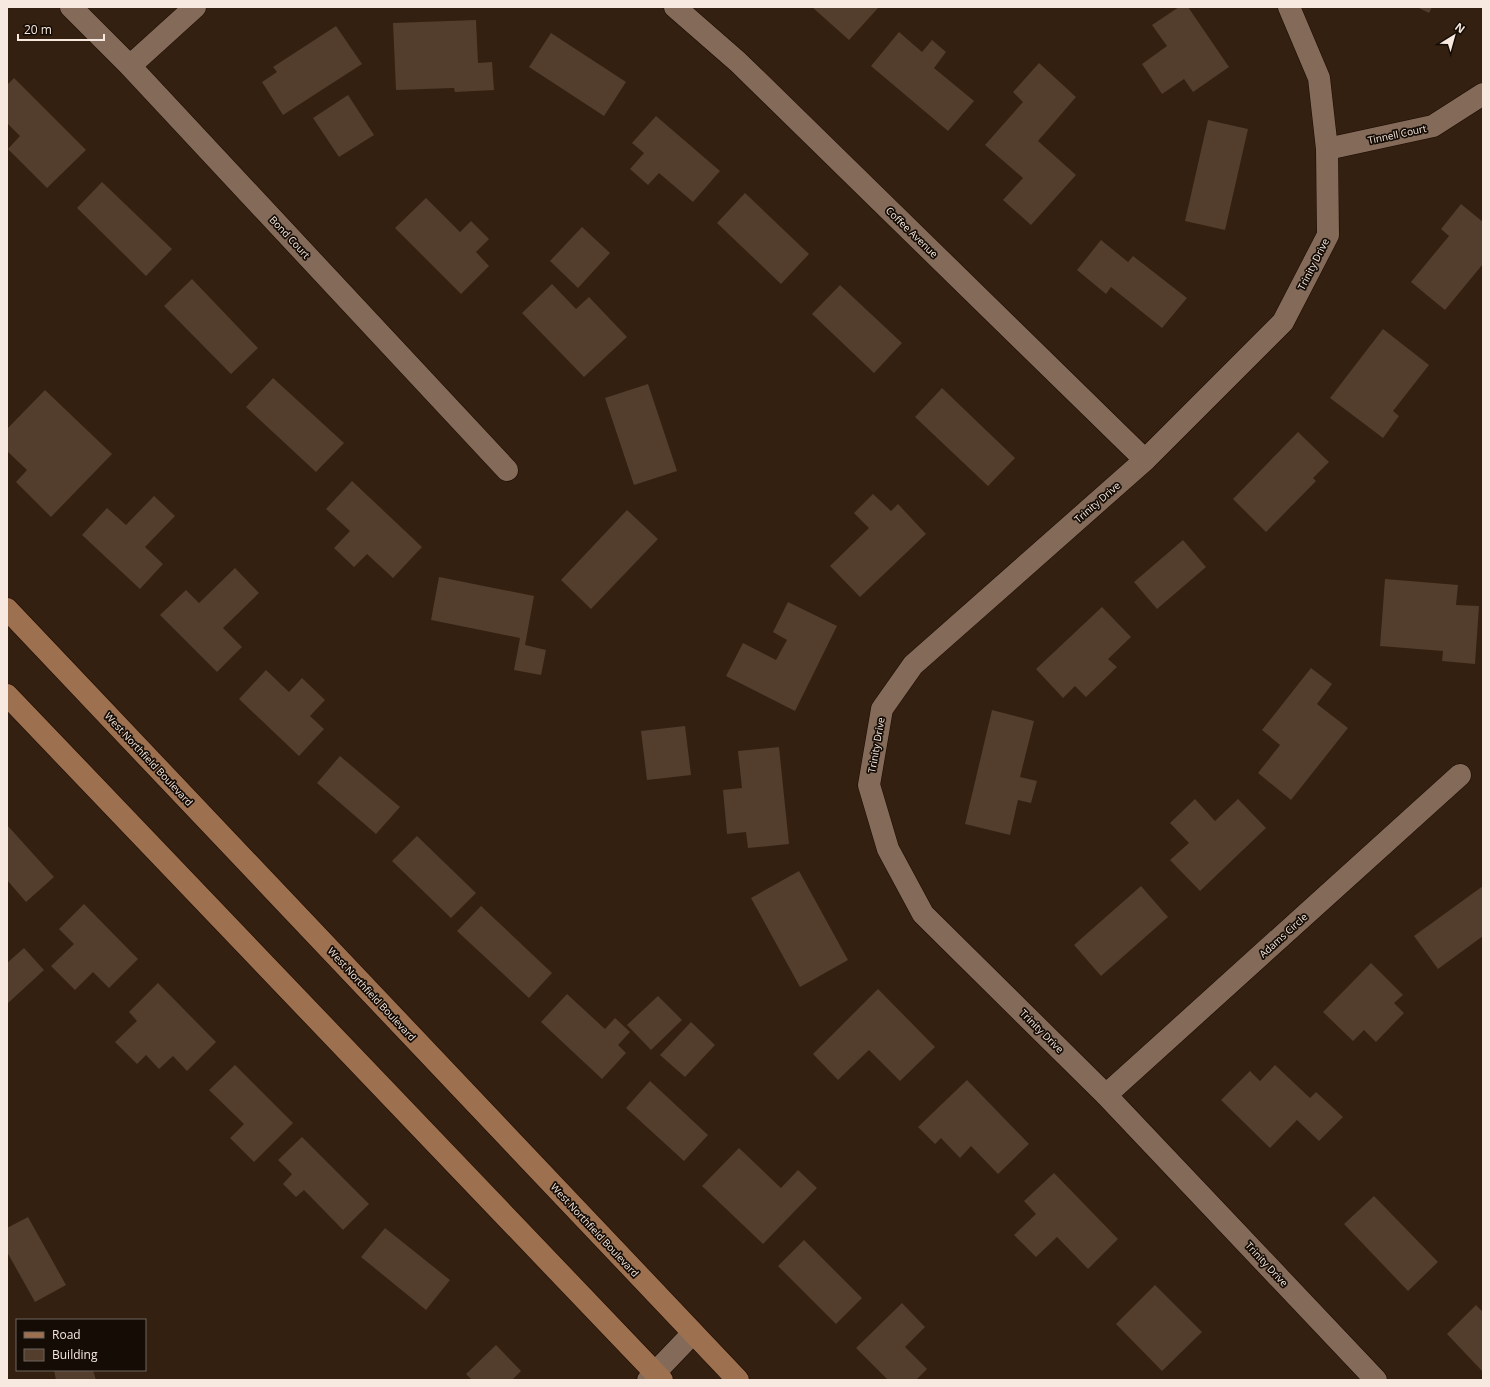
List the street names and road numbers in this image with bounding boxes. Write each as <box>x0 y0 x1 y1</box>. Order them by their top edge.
street label: Tinnell Court <box>1366 121 1428 147</box>
street label: Coffee Avenue <box>883 203 941 261</box>
street label: Bond Court <box>267 213 314 262</box>
street label: Trinity Drive <box>1294 235 1332 292</box>
street label: Trinity Drive <box>1071 478 1123 526</box>
street label: West Northfield Boulevard <box>102 709 196 809</box>
street label: Trinity Drive <box>864 716 888 774</box>
street label: Adams Circle <box>1256 909 1310 960</box>
street label: West Northfield Boulevard <box>325 944 419 1044</box>
street label: Trinity Drive <box>1017 1006 1067 1056</box>
street label: West Northfield Boulevard <box>548 1180 642 1280</box>
street label: Trinity Drive <box>1243 1239 1292 1290</box>

